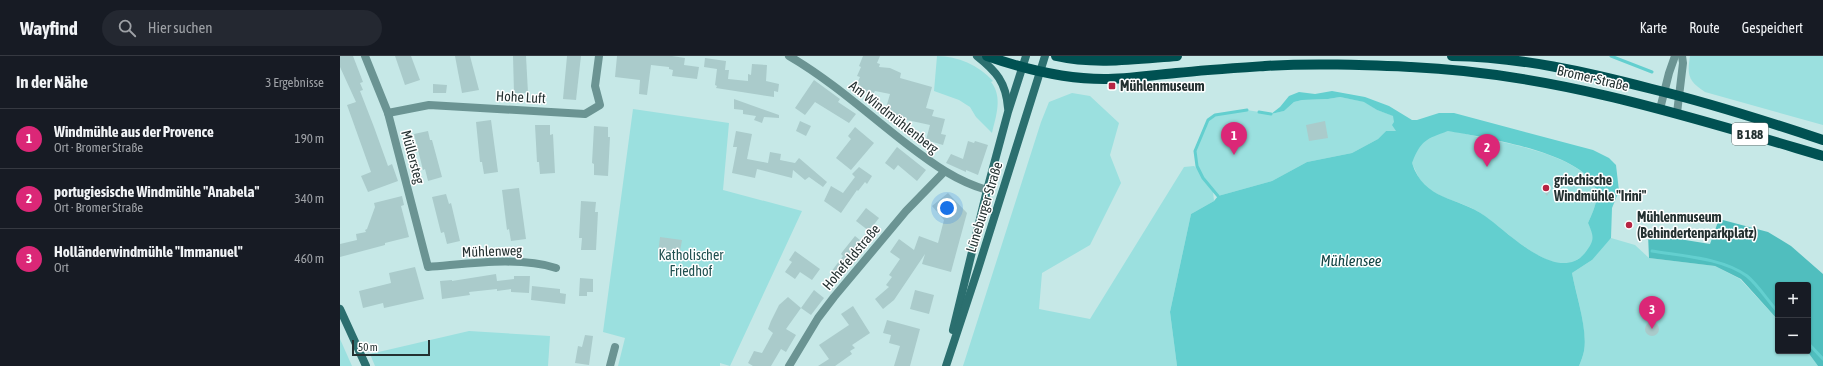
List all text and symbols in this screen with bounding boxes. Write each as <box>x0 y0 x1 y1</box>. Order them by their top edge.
search box <box>102 10 382 46</box>
text: Wayfind <box>20 17 78 39</box>
icon: search <box>116 17 138 39</box>
text: Hier suchen <box>148 19 213 36</box>
text: Karte <box>1640 20 1667 36</box>
text: Route <box>1689 20 1720 36</box>
text: Gespeichert <box>1742 20 1803 36</box>
street label: Bromer Straße <box>1556 62 1630 94</box>
text: In der Nähe <box>16 72 88 92</box>
text: 3 Ergebnisse <box>265 75 324 90</box>
street label: Am Windmühlenberg <box>846 77 942 157</box>
place label: Mühlenmuseum <box>1120 78 1205 94</box>
marker: Mühlenmuseum <box>1107 81 1117 91</box>
street label: Hohe Luft <box>496 88 546 106</box>
pin: 1 <box>1221 122 1247 155</box>
text: Windmühle aus der Provence <box>54 123 214 140</box>
road number: B 188 <box>1732 123 1768 145</box>
street label: Müllersteg <box>398 128 428 186</box>
text: 1 <box>26 131 32 146</box>
text: 190 m <box>295 131 324 146</box>
pin: 2 <box>1474 134 1500 167</box>
text: Ort · Bromer Straße <box>54 140 143 155</box>
street label: Lüneburger Straße <box>963 160 1005 254</box>
place label: griechische Windmühle "Irini" <box>1553 172 1647 204</box>
text: portugiesische Windmühle "Anabela" <box>54 183 259 200</box>
marker: griechische Windmühle "Irini" <box>1541 183 1551 193</box>
text: 2 <box>26 191 32 206</box>
text: 340 m <box>295 191 324 206</box>
your location <box>937 198 957 218</box>
text: Ort · Bromer Straße <box>54 200 143 215</box>
place label: Mühlenmuseum (Behindertenparkplatz) <box>1637 209 1757 241</box>
marker: Mühlenmuseum (Behindertenparkplatz) <box>1624 220 1634 230</box>
street label: Hohefeldstraße <box>819 221 883 293</box>
street label: Mühlenweg <box>462 242 522 260</box>
text: Holländerwindmühle "Immanuel" <box>54 243 243 260</box>
park label: Katholischer Friedhof <box>659 247 724 279</box>
text: 3 <box>26 251 32 266</box>
text: 460 m <box>295 251 324 266</box>
water label: Mühlensee <box>1320 252 1382 269</box>
text: Ort <box>54 260 69 275</box>
map controls <box>1775 282 1811 354</box>
button: + <box>1775 282 1811 318</box>
pin: 3 <box>1639 296 1665 329</box>
button: − <box>1775 318 1811 354</box>
scale bar <box>352 338 430 357</box>
text: 50 m <box>358 341 378 353</box>

